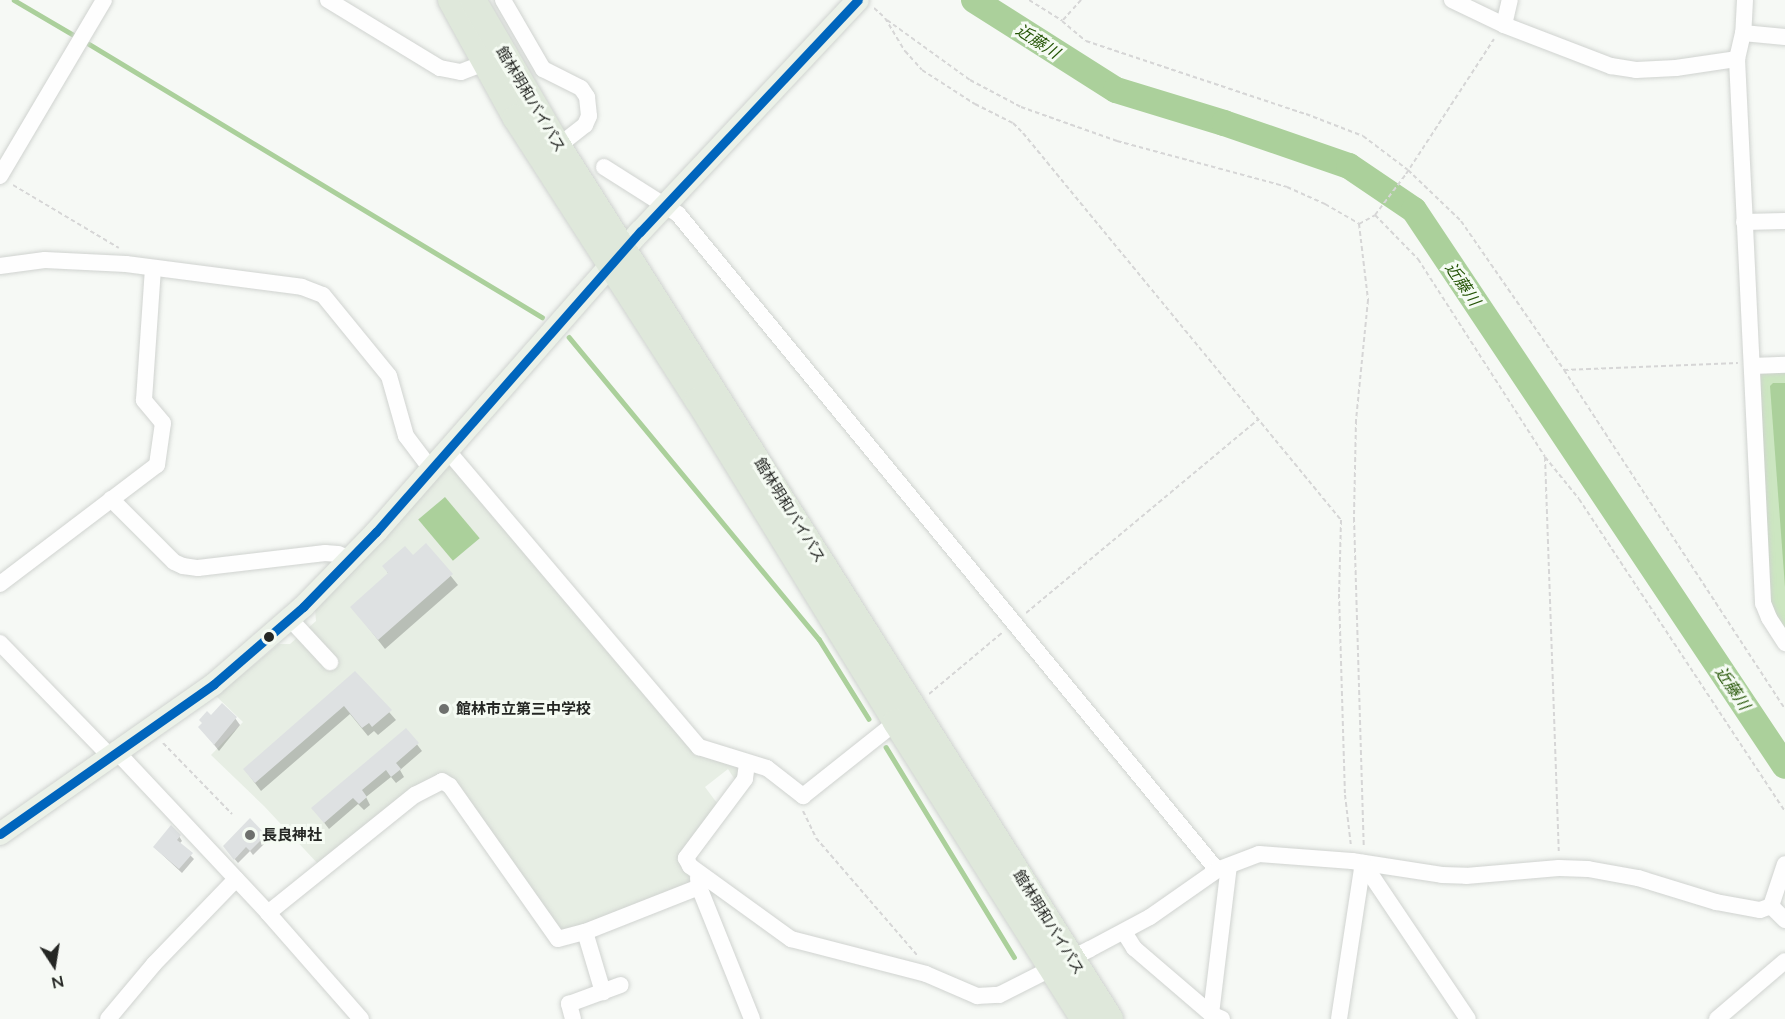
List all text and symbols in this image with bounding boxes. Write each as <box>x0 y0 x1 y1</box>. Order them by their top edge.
water label: 近藤川 <box>1013 20 1063 62</box>
street label: 館林明和バイパス <box>492 43 570 155</box>
water label: 近藤川 <box>1442 259 1484 309</box>
street label: 館林明和バイパス <box>751 454 829 566</box>
unlabelled marker <box>263 631 275 643</box>
water label: 近藤川 <box>1712 663 1754 713</box>
place label: 館林市立第三中学校 <box>456 700 591 718</box>
marker: 館林市立第三中学校 <box>437 702 451 716</box>
place label: 長良神社 <box>262 826 322 844</box>
marker: 長良神社 <box>243 828 257 842</box>
street label: 館林明和バイパス <box>1010 866 1088 978</box>
north arrow <box>24 935 84 995</box>
text: N <box>50 973 66 994</box>

